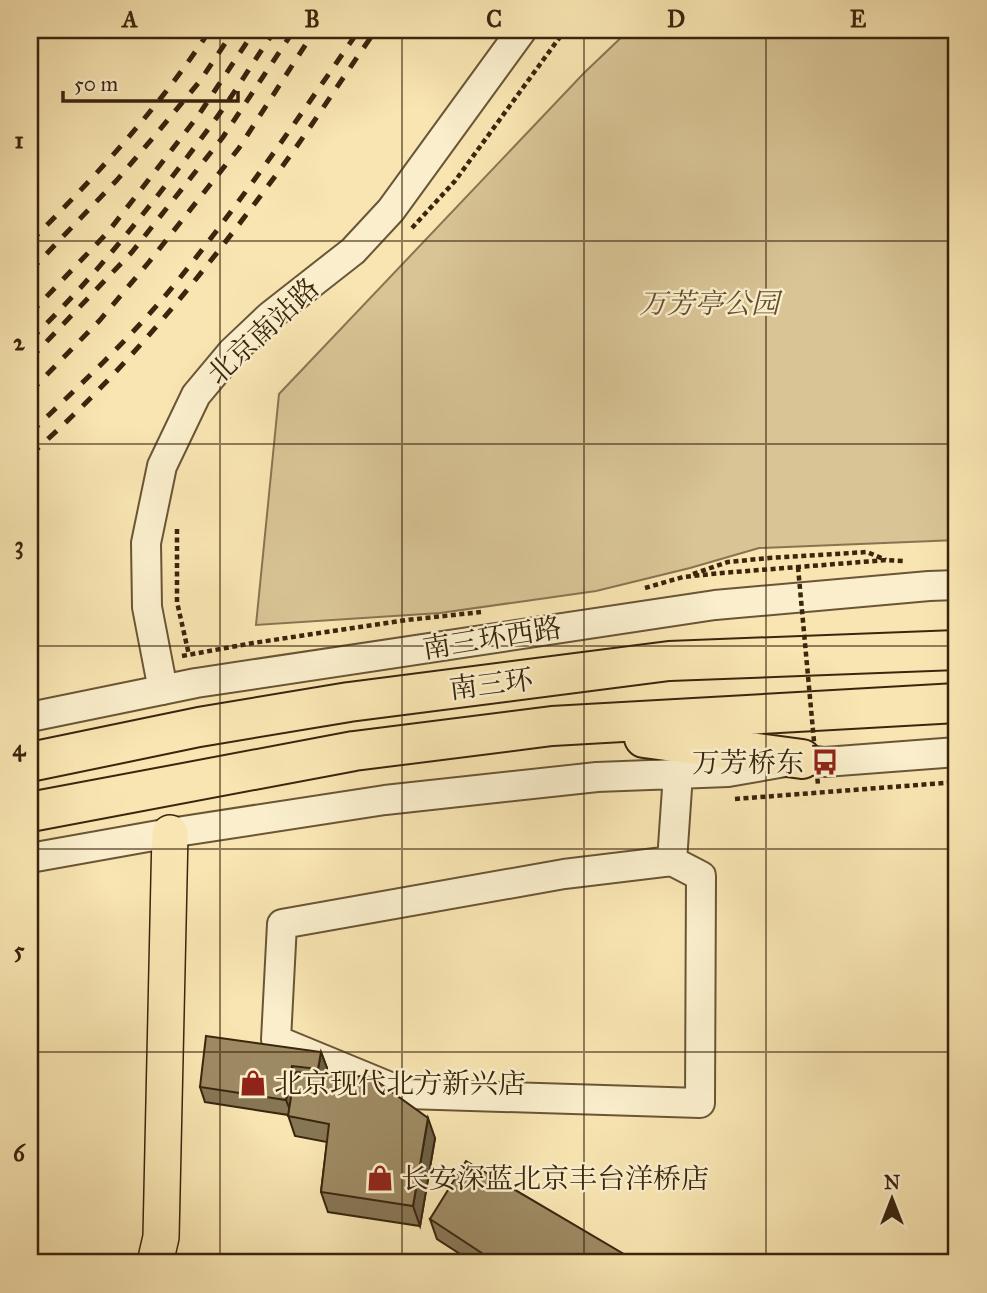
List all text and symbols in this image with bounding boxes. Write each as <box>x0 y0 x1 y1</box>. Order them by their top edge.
text: A <box>120 5 138 33</box>
text: B <box>304 5 320 33</box>
text: C <box>486 5 502 33</box>
text: D <box>667 5 685 33</box>
text: E <box>850 5 867 33</box>
scale bar <box>63 60 238 104</box>
text: 50 m <box>74 71 119 97</box>
text: 1 <box>14 126 24 154</box>
street label: 北京南站路 <box>200 270 326 392</box>
park label: 万芳亭公园 <box>639 286 783 321</box>
text: 2 <box>13 328 25 356</box>
text: 3 <box>14 531 24 560</box>
street label: 南三环西路 <box>420 610 564 666</box>
street label: 南三环 <box>447 662 535 706</box>
text: 4 <box>13 734 27 762</box>
place label: 万芳桥东 <box>692 745 804 780</box>
bus stop icon: 万芳桥东 <box>810 747 840 777</box>
text: 5 <box>14 936 25 964</box>
place label: 北京现代北方新兴店 <box>274 1066 526 1101</box>
shop icon: 北京现代北方新兴店 <box>238 1068 268 1098</box>
text: 6 <box>13 1139 26 1167</box>
place label: 长安深蓝北京丰台洋桥店 <box>401 1161 709 1196</box>
shop icon: 长安深蓝北京丰台洋桥店 <box>365 1163 395 1193</box>
north arrow <box>858 1164 928 1234</box>
text: N <box>884 1171 900 1194</box>

